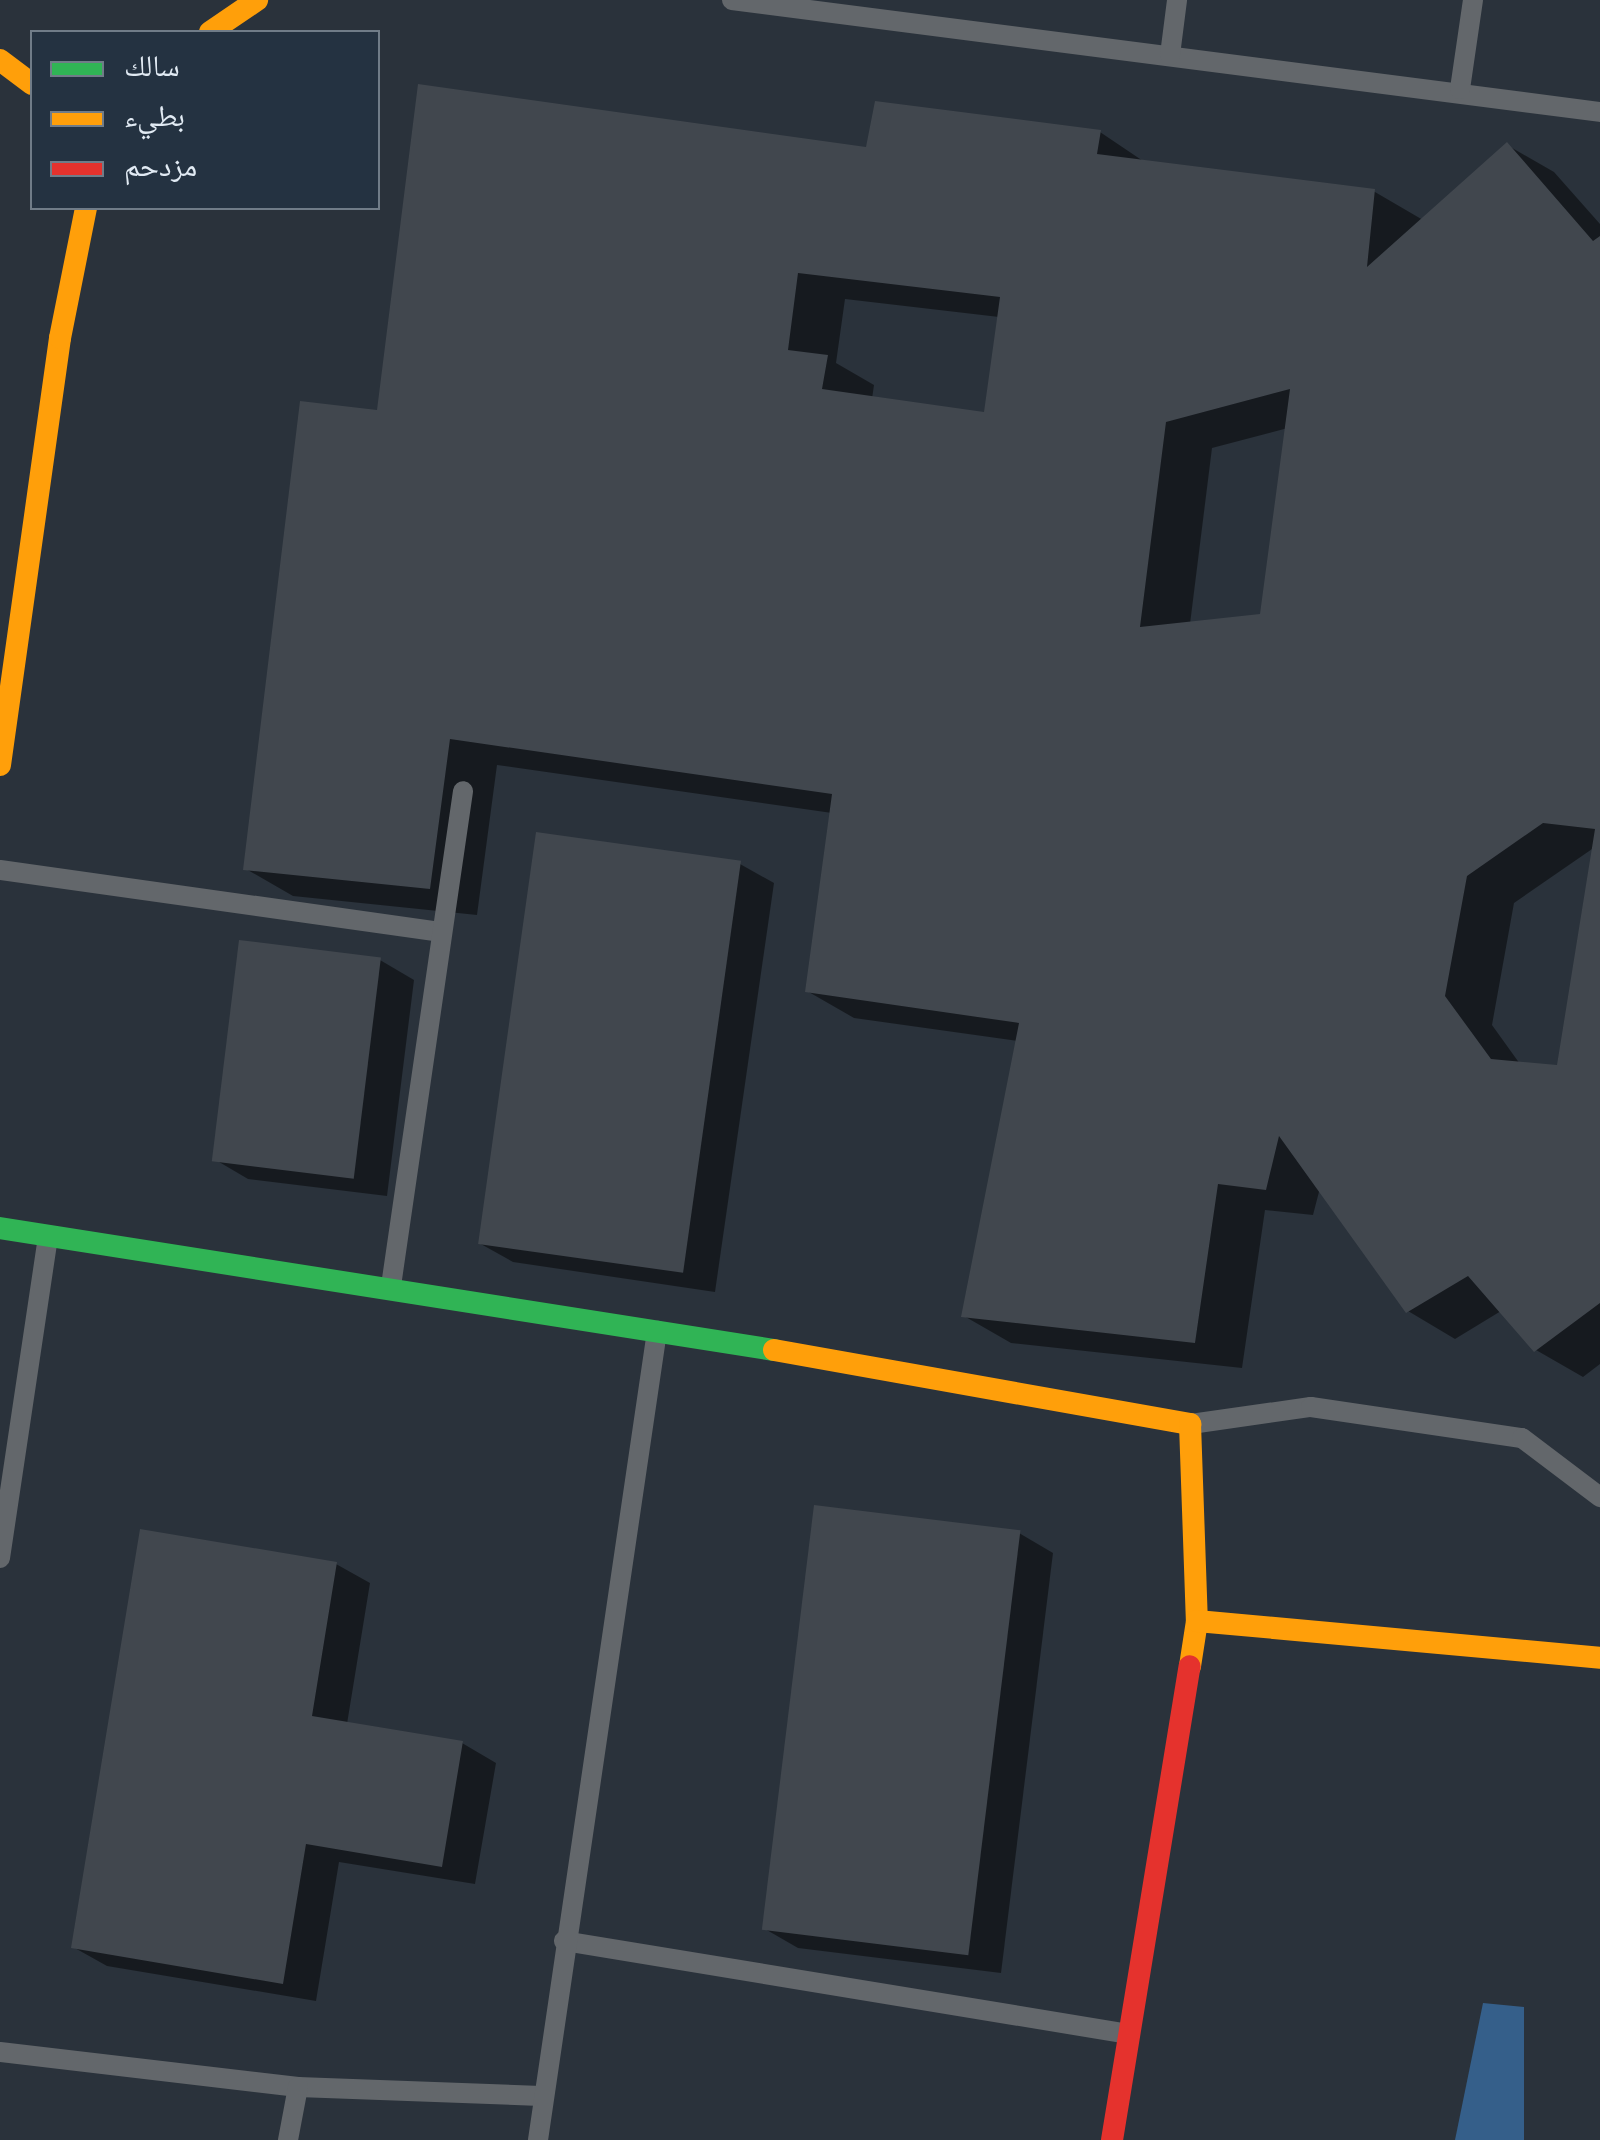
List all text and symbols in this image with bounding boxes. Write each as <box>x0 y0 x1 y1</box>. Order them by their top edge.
legend <box>30 30 380 210</box>
text: سالك <box>124 46 180 82</box>
text: بطيء <box>124 96 185 132</box>
text: مزدحم <box>124 146 197 182</box>

